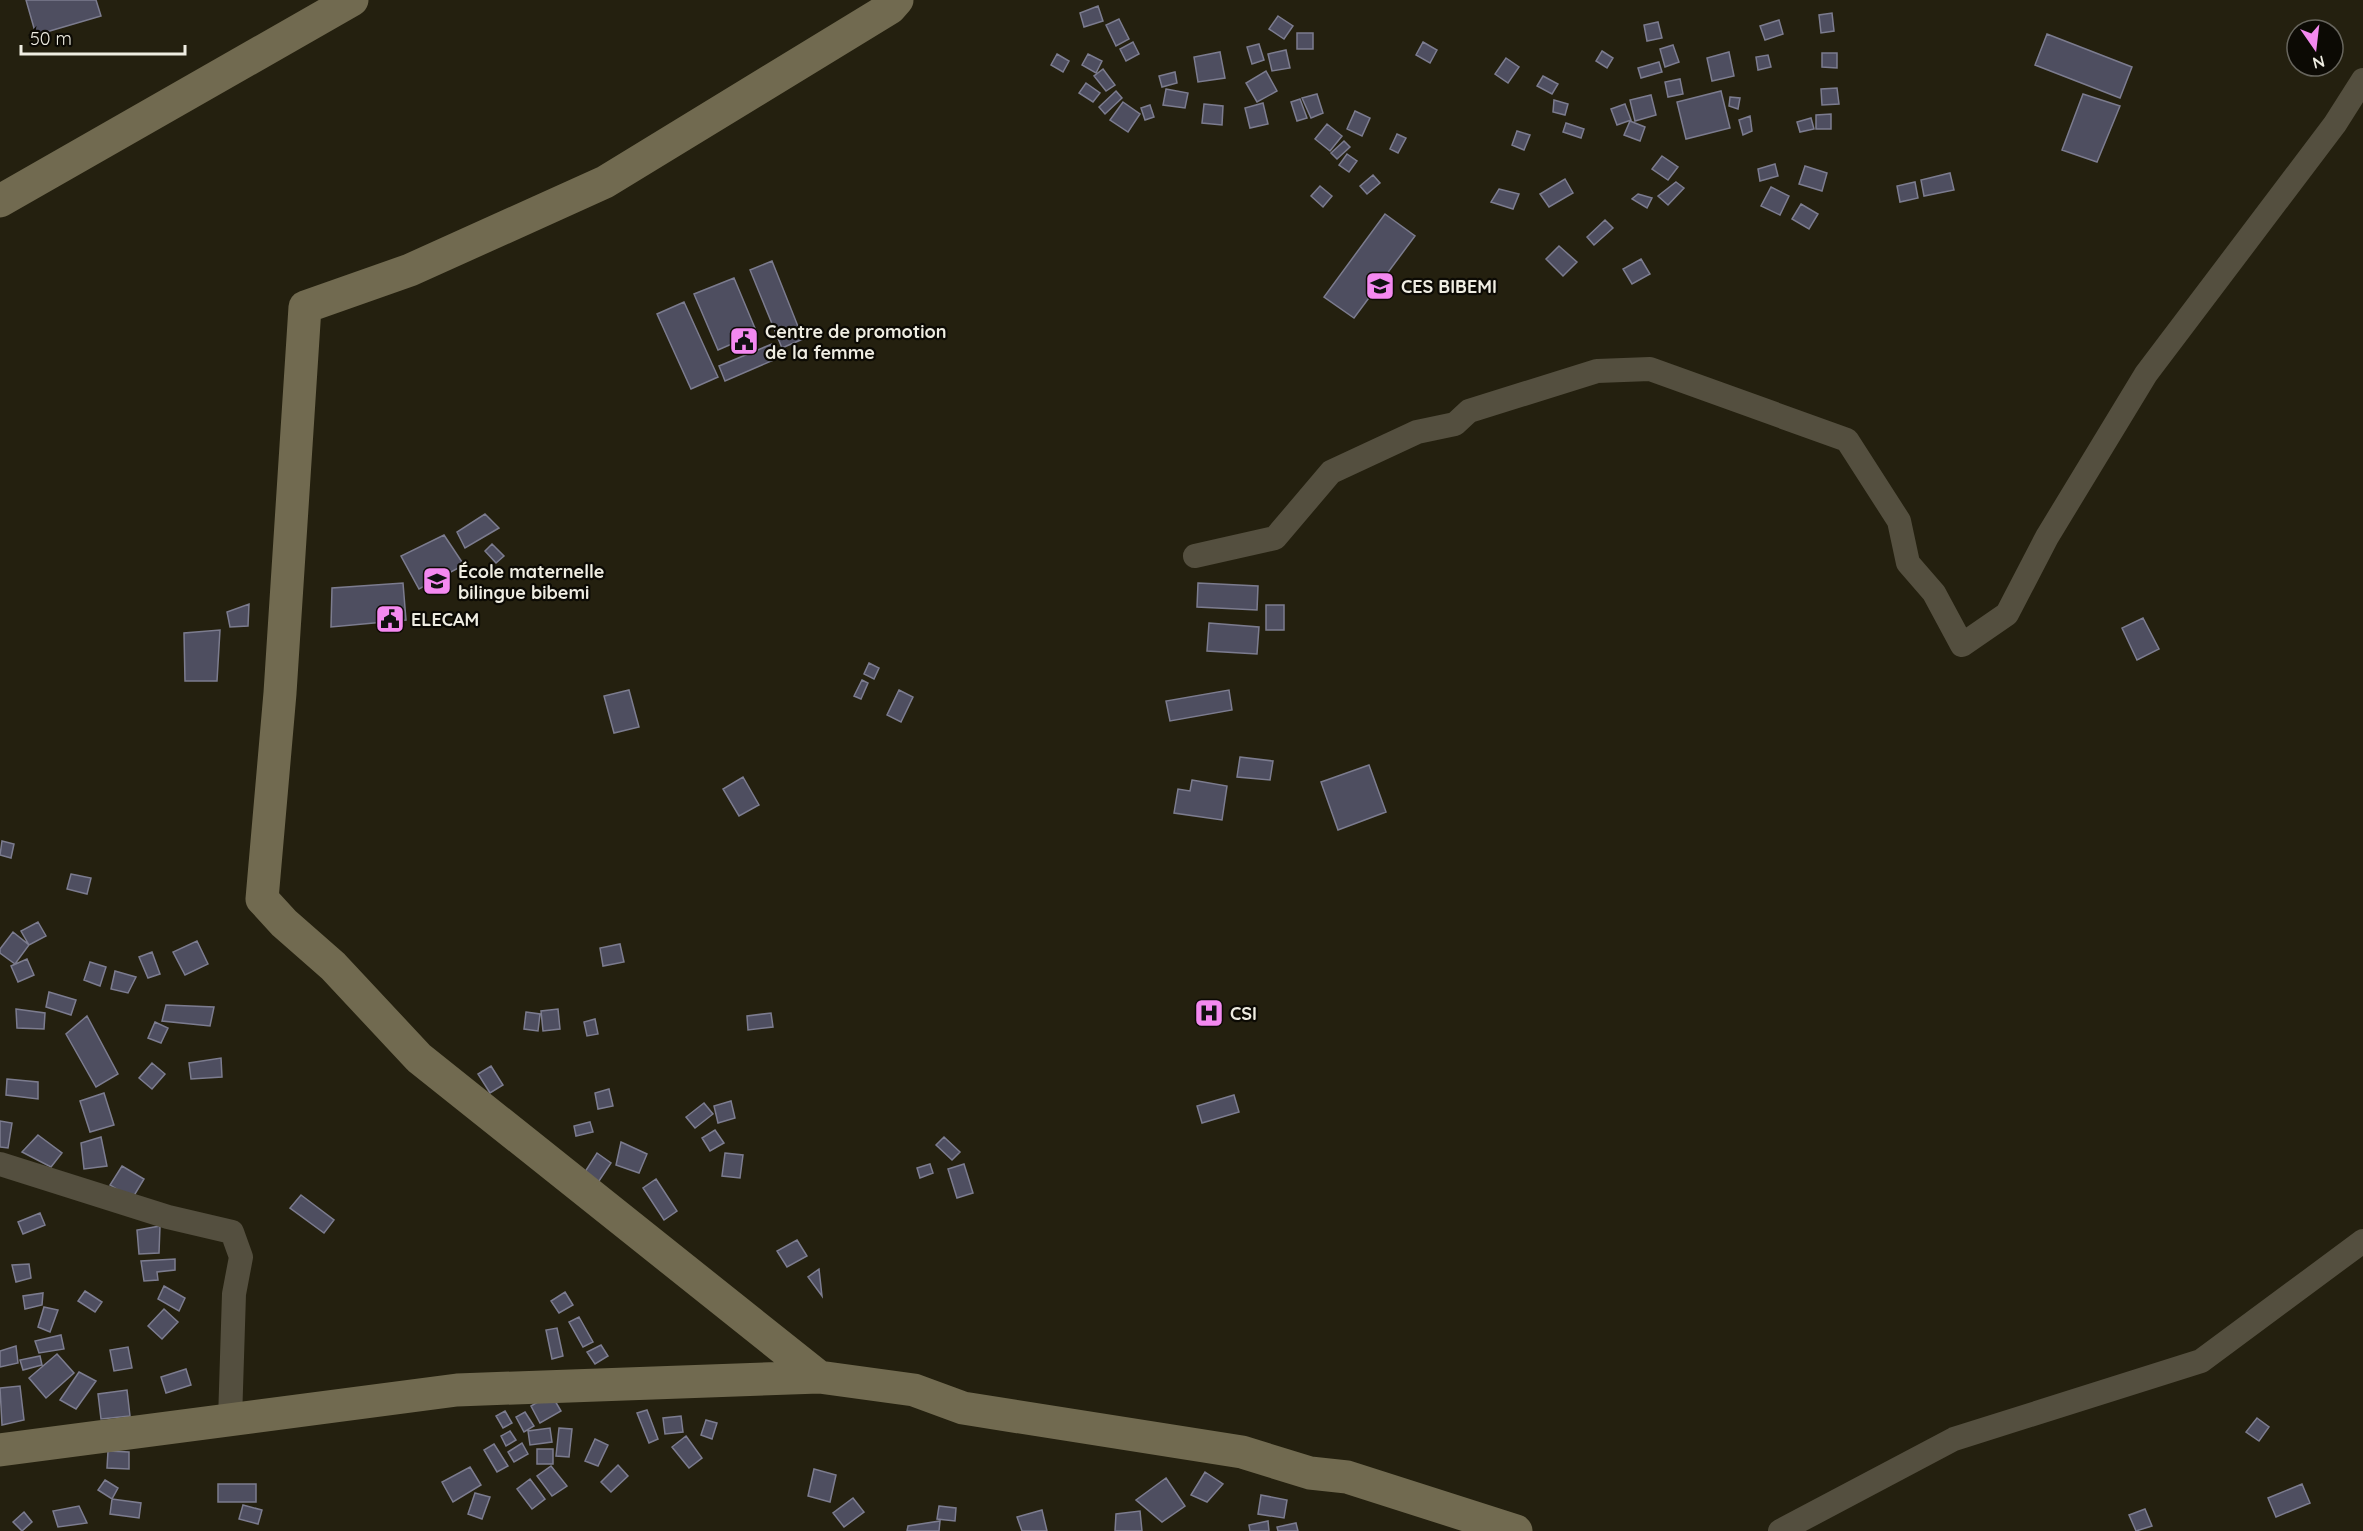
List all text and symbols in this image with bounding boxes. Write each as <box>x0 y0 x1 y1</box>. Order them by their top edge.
scale bar <box>21 18 184 56</box>
north arrow <box>2285 18 2345 78</box>
text: 50 m <box>30 27 72 50</box>
text: N <box>2311 51 2327 74</box>
school or university icon: CES BIBEMI <box>1364 270 1396 302</box>
place label: CES BIBEMI <box>1401 275 1497 298</box>
place label: Centre de promotion de la femme <box>765 320 946 364</box>
public building icon: Centre de promotion de la femme <box>728 325 760 357</box>
place label: École maternelle bilingue bibemi <box>458 560 604 604</box>
school or university icon: École maternelle bilingue bibemi <box>421 565 453 597</box>
public building icon: ELECAM <box>374 603 406 635</box>
place label: ELECAM <box>411 608 479 631</box>
hospital icon: CSI <box>1193 997 1225 1029</box>
place label: CSI <box>1230 1002 1257 1025</box>

